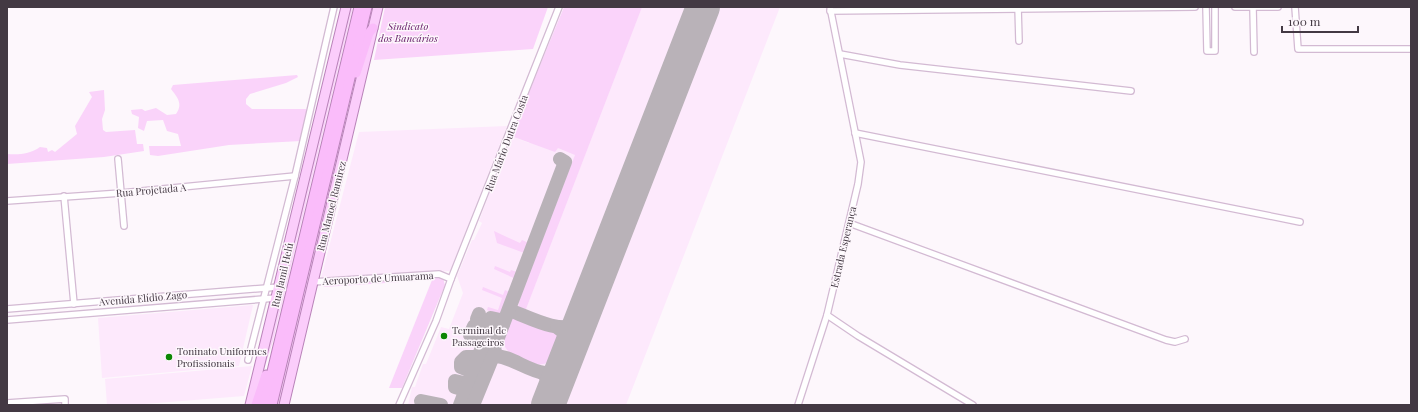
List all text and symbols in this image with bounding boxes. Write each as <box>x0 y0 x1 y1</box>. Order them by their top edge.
scale bar <box>1282 8 1358 34</box>
text: 100 m <box>1288 13 1321 29</box>
park label: Sindicato dos Bancários <box>378 19 438 45</box>
street label: Rua Mário Dutra Costa <box>481 93 531 193</box>
street label: Rua Manoel Ramirez <box>313 159 349 253</box>
street label: Rua Projetada A <box>115 180 187 200</box>
street label: Estrada Esperança <box>827 205 859 289</box>
street label: Rua Jamil Helú <box>268 241 296 309</box>
street label: Aeroporto de Umuarama <box>321 268 434 288</box>
street label: Avenida Elídio Zago <box>97 287 188 309</box>
place label: Terminal de Passageiros <box>452 323 506 349</box>
marker: Terminal de Passageiros <box>439 331 449 341</box>
place label: Toninato Uniformes Profissionais <box>177 344 267 370</box>
marker: Toninato Uniformes Profissionais <box>164 352 174 362</box>

